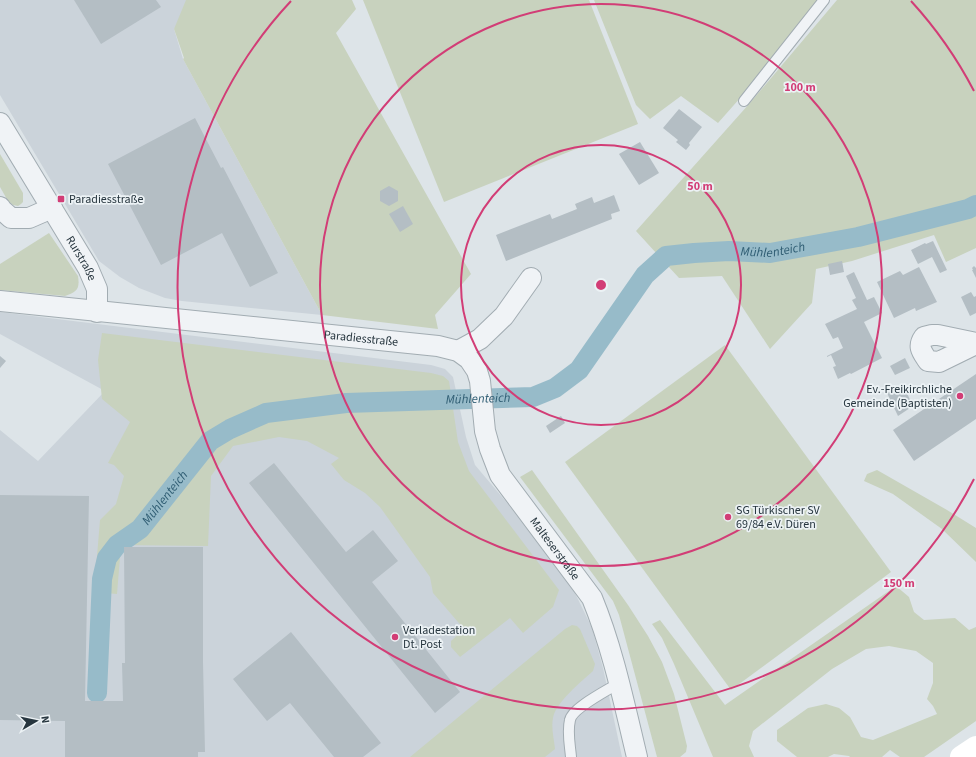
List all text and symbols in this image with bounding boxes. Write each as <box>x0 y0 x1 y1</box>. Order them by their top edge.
text: 100 m <box>784 79 816 96</box>
text: 50 m <box>687 178 713 195</box>
place label: Paradiesstraße <box>69 191 144 208</box>
marker: Paradiesstraße <box>56 194 66 204</box>
street label: Rurstraße <box>62 233 101 283</box>
water label: Mühlenteich <box>740 238 807 262</box>
centre of rings <box>594 278 608 292</box>
street label: Paradiesstraße <box>323 326 399 350</box>
place label: Ev.-Freikirchliche Gemeinde (Baptisten) <box>843 381 952 412</box>
water label: Mühlenteich <box>445 389 511 409</box>
marker: Ev.-Freikirchliche Gemeinde (Baptisten) <box>955 391 965 401</box>
water label: Mühlenteich <box>138 467 192 529</box>
place label: SG Türkischer SV 69/84 e.V. Düren <box>736 502 821 533</box>
marker: SG Türkischer SV 69/84 e.V. Düren <box>723 512 733 522</box>
street label: Malteserstraße <box>526 514 584 583</box>
text: 150 m <box>883 575 915 592</box>
place label: Verladestation Dt. Post <box>403 622 475 653</box>
marker: Verladestation Dt. Post <box>390 632 400 642</box>
north arrow <box>16 701 56 741</box>
text: N <box>37 715 53 724</box>

